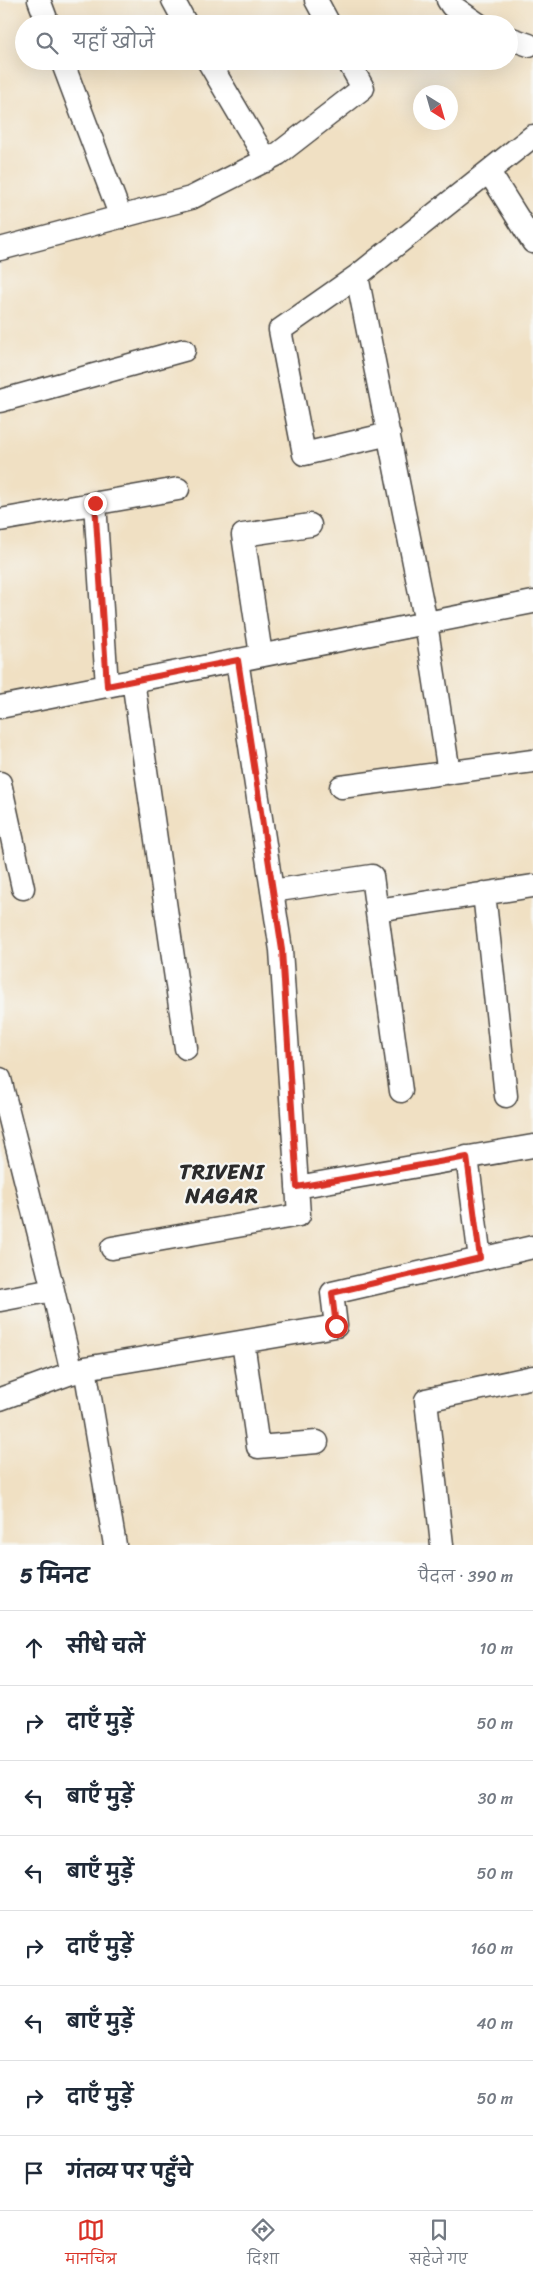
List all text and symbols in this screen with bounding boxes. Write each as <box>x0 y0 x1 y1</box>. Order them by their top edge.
search box <box>15 15 518 70</box>
text: यहाँ खोजें <box>73 25 155 58</box>
icon: search <box>33 29 61 57</box>
north arrow <box>413 85 458 130</box>
route end <box>84 492 107 515</box>
district label: TRIVENI NAGAR <box>179 1153 265 1215</box>
route start <box>325 1315 348 1338</box>
text: 5 मिनट <box>20 1557 89 1595</box>
text: पैदल · 390 m <box>418 1562 513 1591</box>
text: सीधे चलें <box>67 1630 145 1663</box>
icon: ahead <box>20 1634 48 1662</box>
text: 10 m <box>480 1634 513 1663</box>
text: दाएँ मुड़ें <box>67 1705 133 1738</box>
icon: right <box>20 1709 48 1737</box>
text: 50 m <box>477 1709 513 1738</box>
text: बाएँ मुड़ें <box>67 1780 134 1813</box>
icon: left <box>20 1784 48 1812</box>
text: 30 m <box>478 1784 513 1813</box>
text: बाएँ मुड़ें <box>67 1855 134 1888</box>
icon: left <box>20 1859 48 1887</box>
text: 50 m <box>477 1859 513 1888</box>
text: दाएँ मुड़ें <box>67 1930 133 1963</box>
icon: right <box>20 1934 48 1962</box>
text: 160 m <box>470 1934 513 1963</box>
text: बाएँ मुड़ें <box>67 2005 134 2038</box>
icon: left <box>20 2009 48 2037</box>
text: 40 m <box>476 2009 513 2038</box>
text: दाएँ मुड़ें <box>67 2080 133 2113</box>
icon: right <box>20 2084 48 2112</box>
text: 50 m <box>477 2084 513 2113</box>
text: गंतव्य पर पहुँचे <box>67 2155 192 2188</box>
icon: arrive <box>20 2159 48 2187</box>
tab: मानचित्र <box>65 2216 117 2275</box>
tab: दिशा <box>247 2216 279 2275</box>
tab: सहेजे गए <box>409 2216 468 2275</box>

